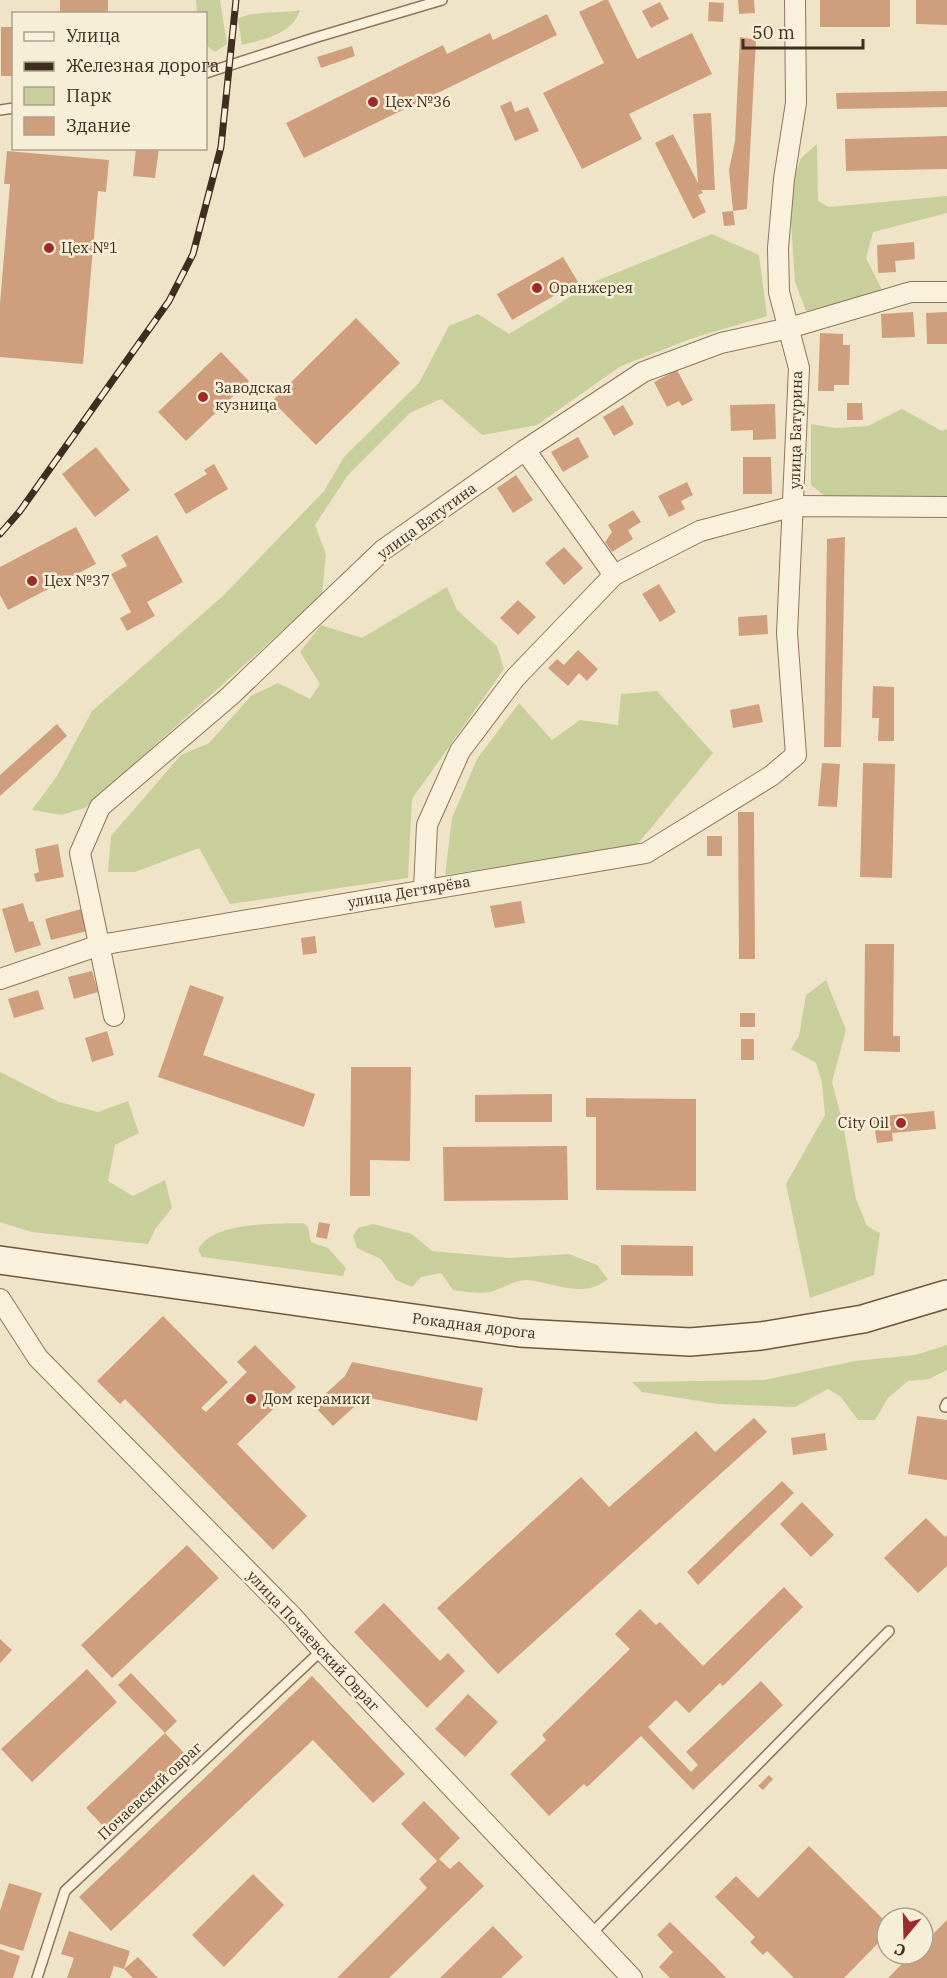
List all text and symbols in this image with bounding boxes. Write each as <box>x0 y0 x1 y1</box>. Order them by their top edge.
legend <box>12 12 207 150</box>
scale bar <box>743 12 863 50</box>
text: 50 m <box>752 21 795 44</box>
text: Улица <box>66 24 121 47</box>
text: Железная дорога <box>66 54 220 77</box>
text: Парк <box>66 84 112 107</box>
place label: Цех №36 <box>385 92 451 111</box>
marker: Цех №36 <box>366 95 380 109</box>
text: Здание <box>66 114 131 137</box>
place label: Цех №1 <box>61 238 118 257</box>
marker: Цех №1 <box>42 241 56 255</box>
place label: Оранжерея <box>549 278 633 297</box>
marker: Оранжерея <box>530 281 544 295</box>
street label: улица Батурина <box>785 371 806 489</box>
place label: Заводская кузница <box>215 378 291 414</box>
marker: Заводская кузница <box>196 390 210 404</box>
street label: улица Ватутина <box>373 478 480 563</box>
place label: Цех №37 <box>44 571 110 590</box>
marker: Цех №37 <box>25 574 39 588</box>
street label: улица Дегтярёва <box>346 871 472 912</box>
place label: City Oil <box>838 1113 889 1132</box>
marker: City Oil <box>894 1116 908 1130</box>
street label: Рокадная дорога <box>411 1308 537 1343</box>
place label: Дом керамики <box>263 1389 370 1408</box>
marker: Дом керамики <box>244 1392 258 1406</box>
street label: улица Почаевский Овраг <box>243 1566 384 1715</box>
street label: Почаевский овраг <box>94 1737 206 1844</box>
north arrow <box>875 1906 935 1966</box>
text: С <box>892 1939 908 1961</box>

